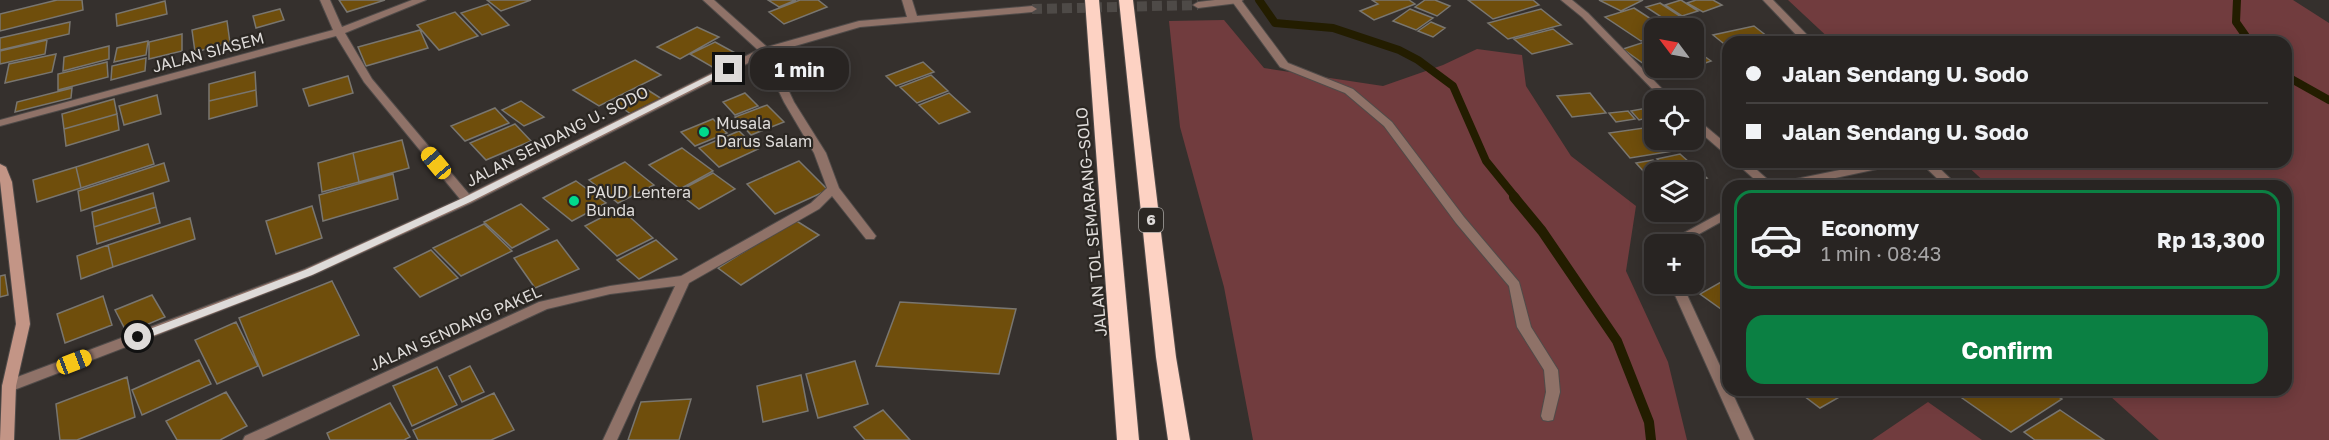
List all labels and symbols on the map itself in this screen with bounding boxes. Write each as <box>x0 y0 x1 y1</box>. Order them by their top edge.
north arrow <box>1644 18 1704 78</box>
street label: JALAN SIASEM <box>150 27 266 77</box>
callout: 1 min <box>750 48 849 90</box>
route end <box>715 55 742 82</box>
street label: JALAN SENDANG U. SODO <box>463 81 651 191</box>
street label: JALAN TOL SEMARANG–SOLO <box>1071 106 1111 338</box>
place label: Musala Darus Salam <box>716 113 812 151</box>
marker: Musala Darus Salam <box>697 125 711 139</box>
car <box>418 143 454 183</box>
place label: PAUD Lentera Bunda <box>586 182 691 220</box>
marker: PAUD Lentera Bunda <box>567 194 581 208</box>
road number: 6 <box>1139 208 1163 232</box>
street label: JALAN SENDANG PAKEL <box>366 281 544 375</box>
route start <box>124 323 151 350</box>
car <box>54 347 94 377</box>

